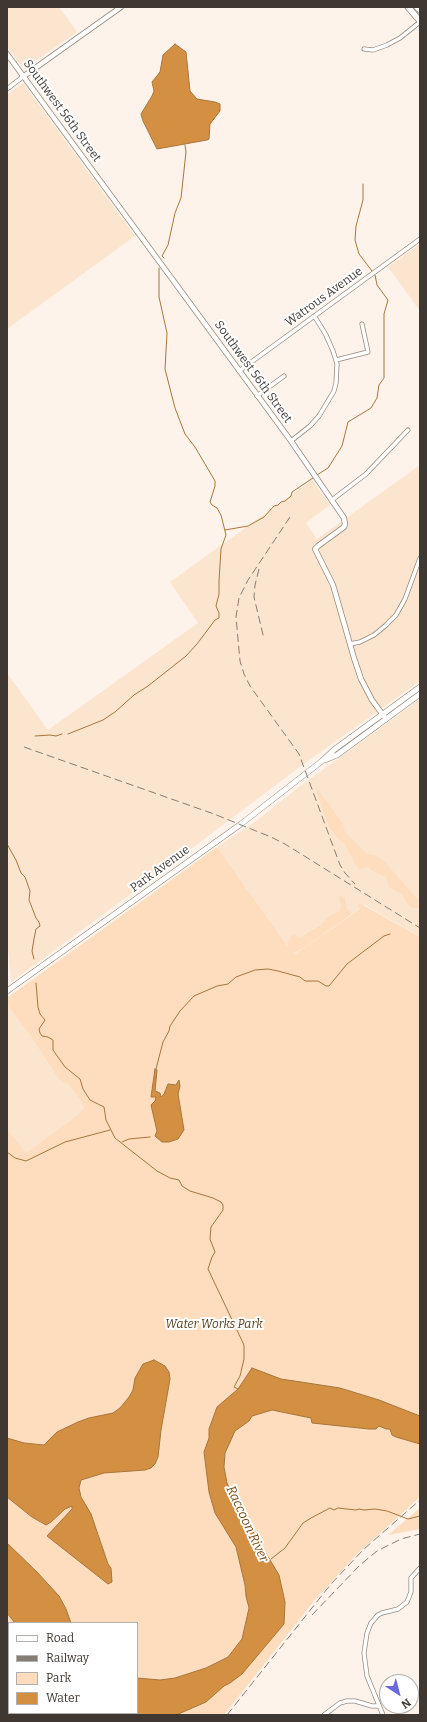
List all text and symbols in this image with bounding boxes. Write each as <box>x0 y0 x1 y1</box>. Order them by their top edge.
street label: Southwest 56th Street <box>20 57 104 165</box>
street label: Watrous Avenue <box>283 264 365 330</box>
street label: Southwest 56th Street <box>211 318 295 426</box>
street label: Park Avenue <box>127 843 193 895</box>
park label: Water Works Park <box>165 1318 263 1332</box>
water label: Raccoon River <box>223 1483 271 1565</box>
legend <box>8 1622 138 1714</box>
text: Road <box>46 1631 74 1645</box>
text: Railway <box>46 1651 89 1665</box>
text: Park <box>46 1671 71 1685</box>
north arrow <box>379 1674 419 1714</box>
text: Water <box>46 1691 80 1705</box>
text: N <box>399 1696 413 1711</box>

